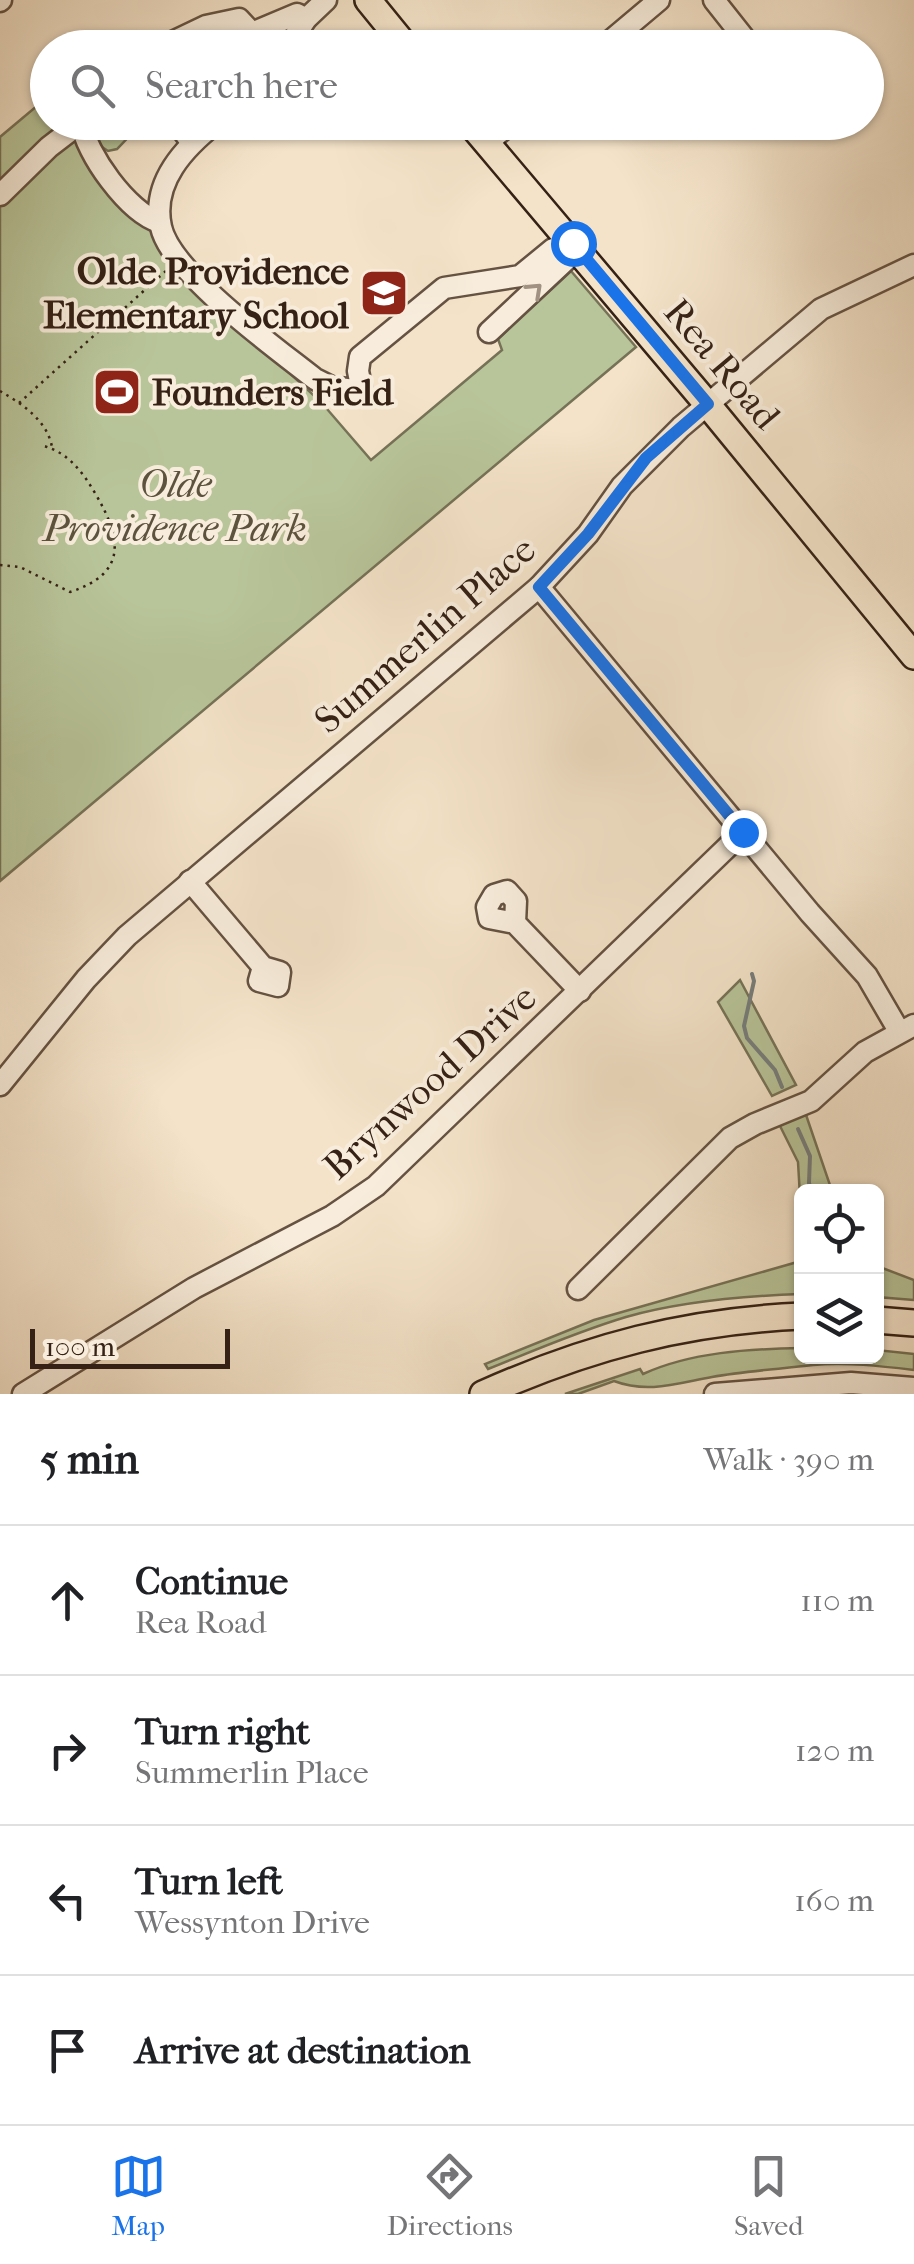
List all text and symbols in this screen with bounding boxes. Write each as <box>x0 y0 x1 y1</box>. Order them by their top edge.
search box <box>30 30 884 140</box>
icon: search <box>65 58 120 113</box>
text: Search here <box>145 63 338 108</box>
route start <box>551 221 597 267</box>
place label: Olde Providence Elementary School <box>43 249 349 338</box>
school or university icon: Olde Providence Elementary School <box>358 267 410 319</box>
one-way arrow <box>523 284 541 302</box>
street label: Rea Road <box>655 290 790 439</box>
sports icon: Founders Field <box>91 366 143 418</box>
place label: Founders Field <box>152 370 395 415</box>
park label: Olde Providence Park <box>41 462 307 551</box>
street label: Summerlin Place <box>306 527 544 743</box>
route end <box>721 810 767 856</box>
street label: Brynwood Drive <box>315 975 545 1189</box>
map controls <box>794 1184 884 1364</box>
button: locate <box>794 1184 884 1274</box>
button: layers <box>794 1274 884 1364</box>
scale bar <box>30 1324 230 1368</box>
text: 100 m <box>45 1330 115 1363</box>
text: 5 min <box>40 1435 139 1484</box>
text: Walk · 390 m <box>703 1441 874 1478</box>
text: Continue <box>135 1559 288 1604</box>
icon: ahead <box>40 1573 95 1628</box>
text: 110 m <box>800 1582 874 1619</box>
text: Rea Road <box>135 1604 267 1641</box>
text: Turn right <box>135 1709 310 1754</box>
icon: right <box>40 1723 95 1778</box>
text: 120 m <box>795 1732 874 1769</box>
text: Summerlin Place <box>135 1754 368 1791</box>
text: Turn left <box>135 1859 283 1904</box>
icon: left <box>40 1873 95 1928</box>
text: 160 m <box>794 1882 874 1919</box>
text: Wessynton Drive <box>135 1904 370 1941</box>
icon: arrive <box>40 2023 95 2078</box>
text: Arrive at destination <box>135 2028 471 2073</box>
tab: Map <box>111 2149 166 2242</box>
tab: Directions <box>387 2149 513 2242</box>
tab: Saved <box>734 2149 803 2242</box>

